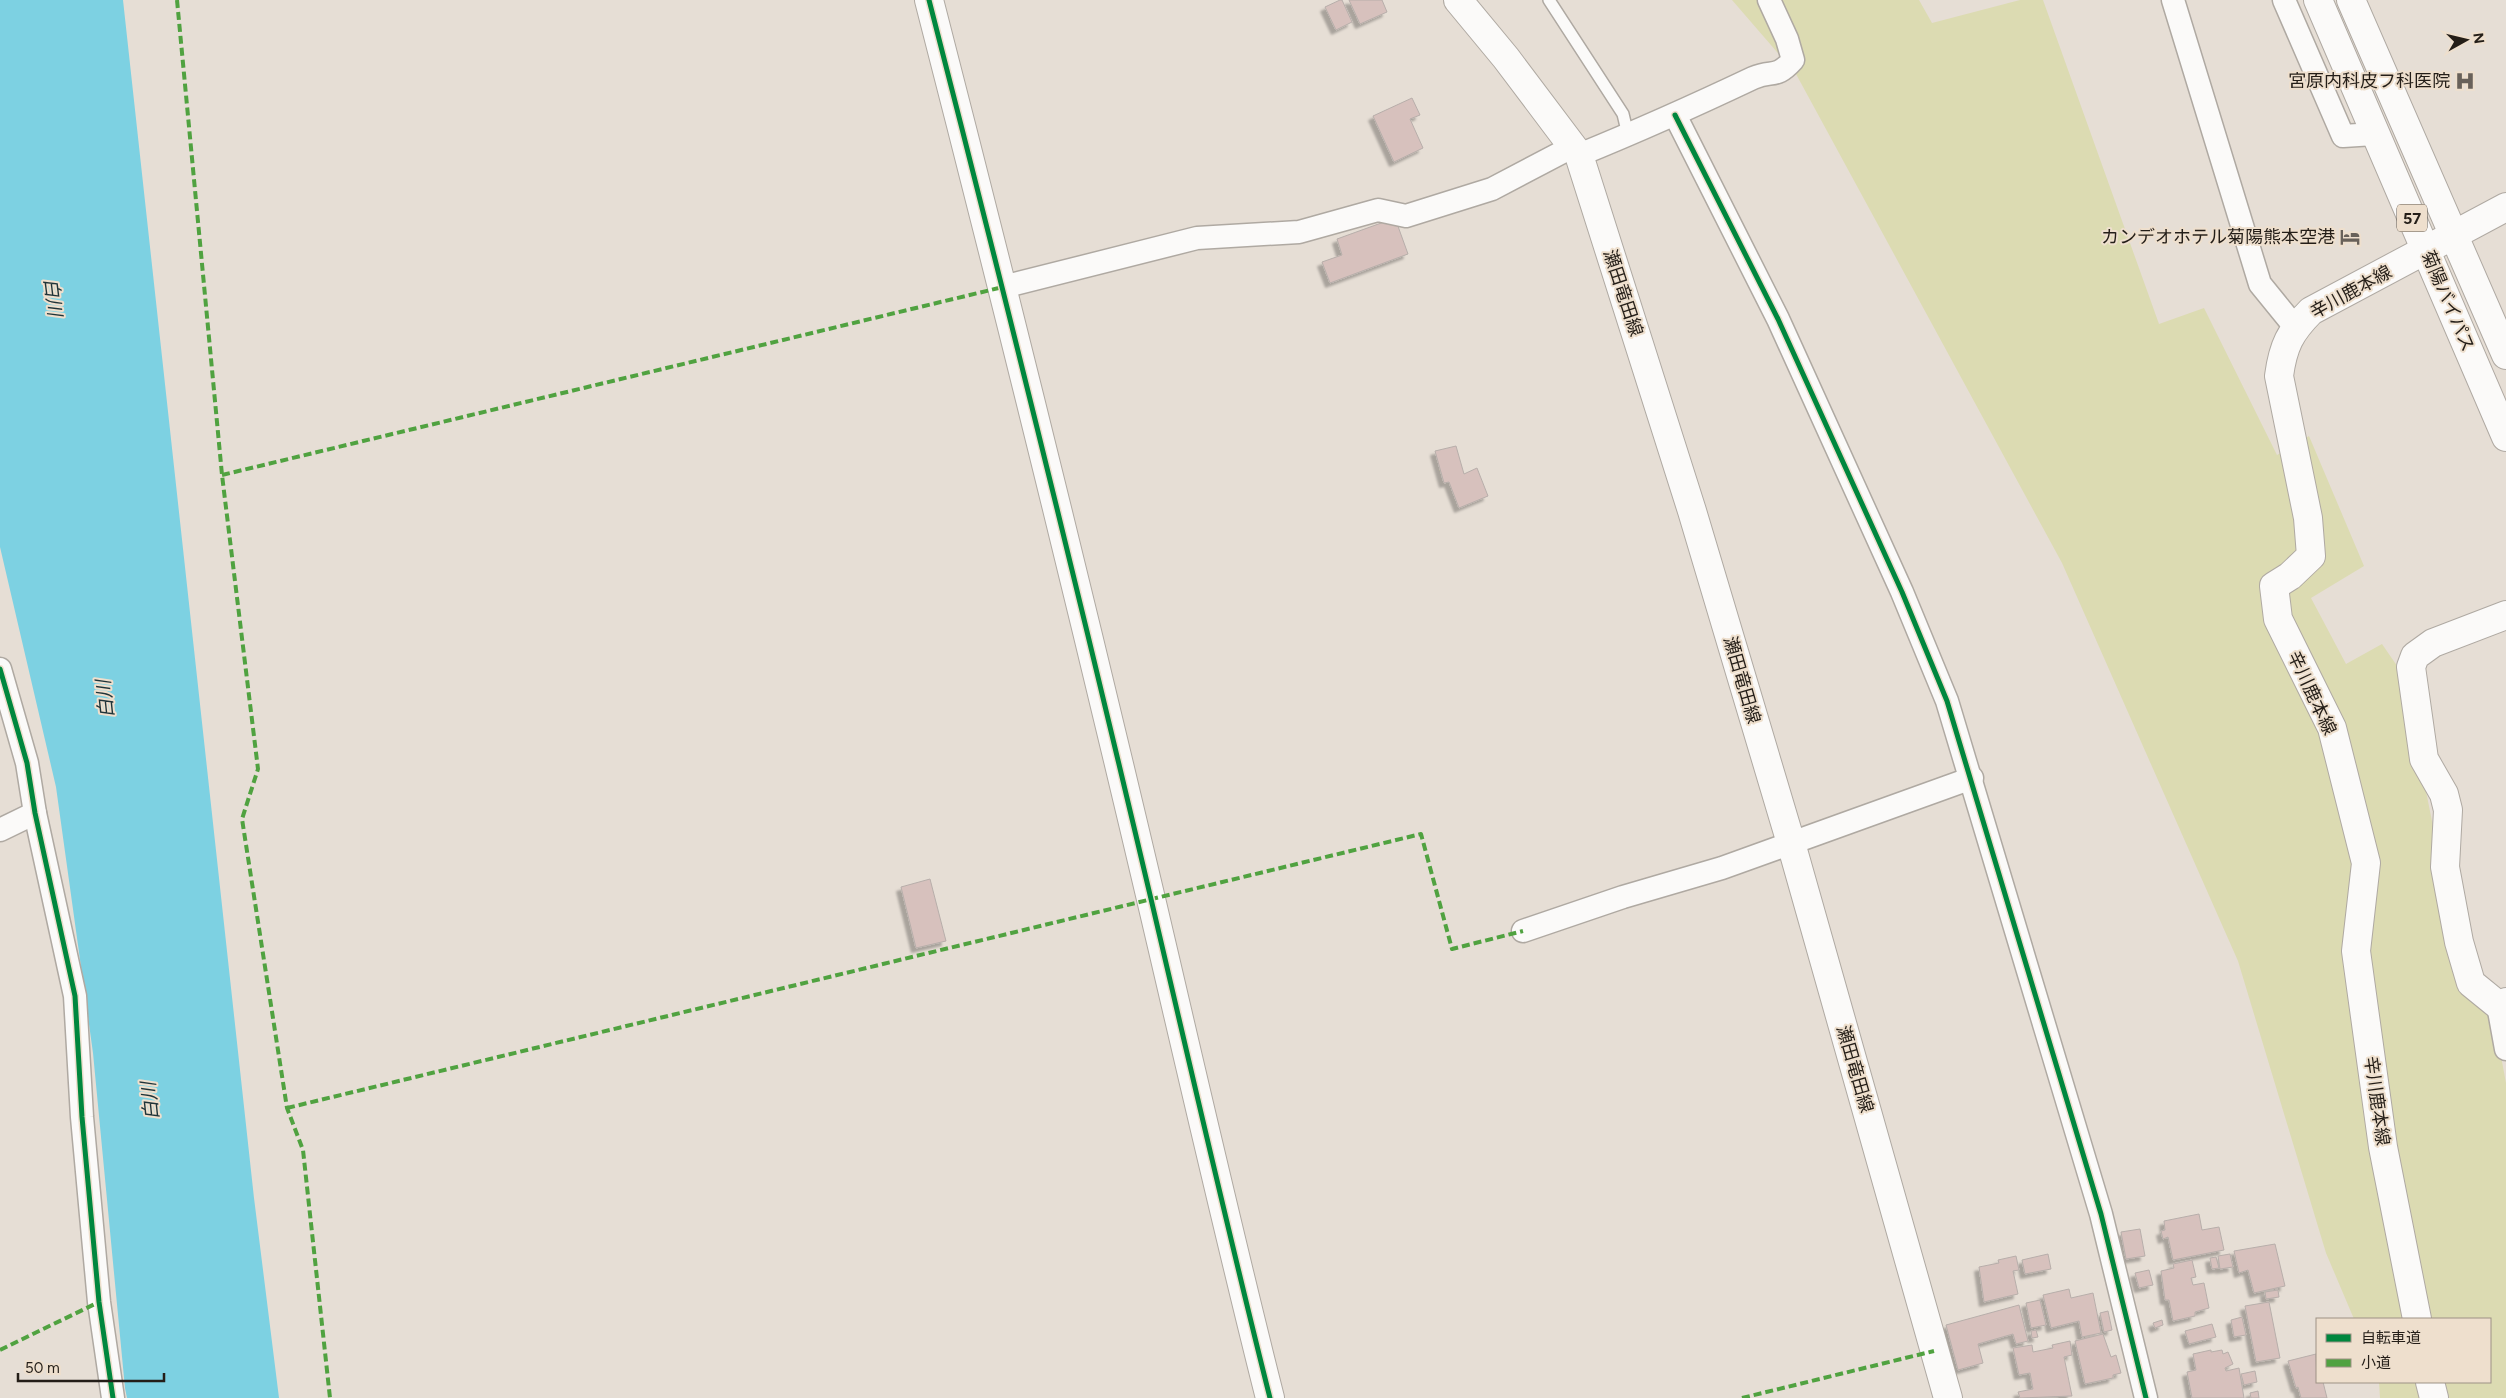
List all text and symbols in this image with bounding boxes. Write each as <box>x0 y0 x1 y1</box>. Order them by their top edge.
north arrow <box>2441 15 2491 65</box>
text: N <box>2469 32 2488 45</box>
place label: 宮原内科皮フ科医院 <box>2288 70 2450 92</box>
hospital icon: 宮原内科皮フ科医院 <box>2454 70 2476 92</box>
road number: 57 <box>2397 204 2427 232</box>
place label: カンデオホテル菊陽熊本空港 <box>2101 226 2335 248</box>
hotel icon: カンデオホテル菊陽熊本空港 <box>2339 226 2361 248</box>
street label: 瀬田竜田線 <box>1599 247 1647 339</box>
street label: 菊陽バイパス <box>2417 247 2479 355</box>
street label: 辛川鹿本線 <box>2306 261 2396 323</box>
water label: 白川 <box>39 277 67 319</box>
street label: 瀬田竜田線 <box>1719 634 1765 726</box>
street label: 辛川鹿本線 <box>2283 648 2341 738</box>
water label: 白川 <box>91 677 118 719</box>
street label: 瀬田竜田線 <box>1832 1023 1878 1115</box>
street label: 辛川鹿本線 <box>2360 1055 2394 1147</box>
water label: 白川 <box>136 1079 163 1121</box>
legend <box>2316 1318 2491 1383</box>
text: 自転車道 <box>2361 1329 2421 1347</box>
scale bar <box>18 1350 164 1382</box>
text: 小道 <box>2361 1354 2391 1372</box>
text: 50 m <box>25 1359 60 1377</box>

